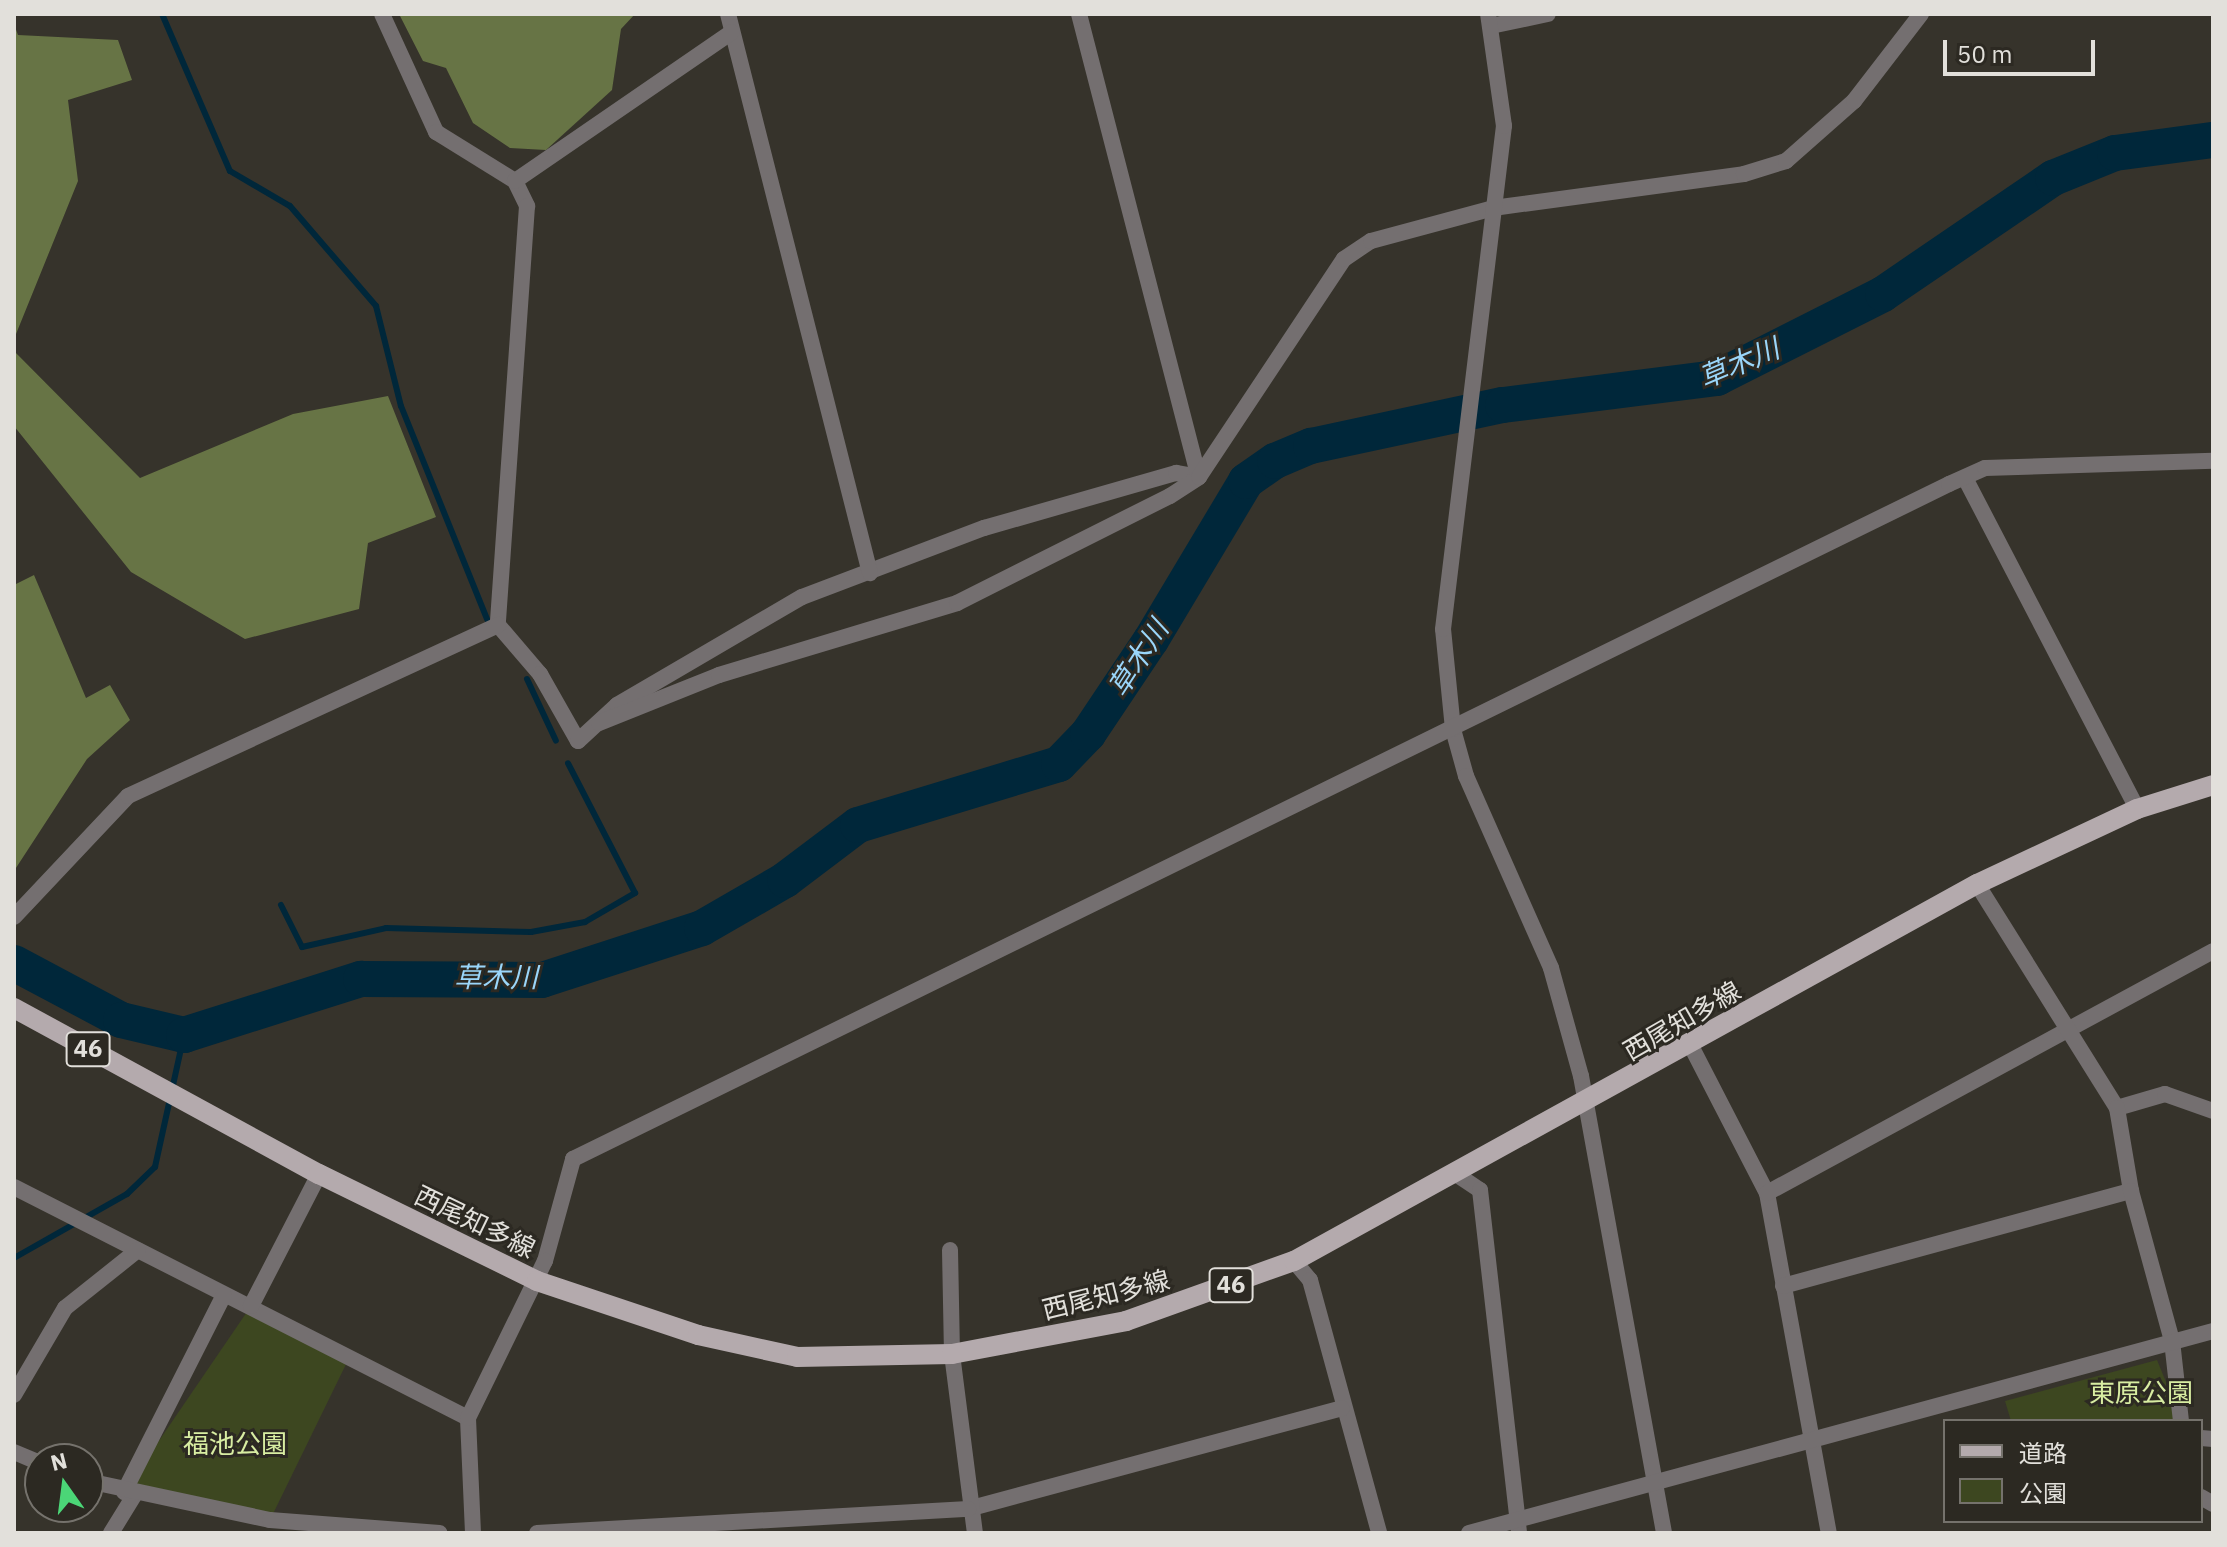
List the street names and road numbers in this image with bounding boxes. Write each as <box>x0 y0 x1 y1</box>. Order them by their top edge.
street label: 西尾知多線 <box>1618 975 1746 1067</box>
road number: 46 <box>64 1029 112 1069</box>
street label: 西尾知多線 <box>410 1179 540 1265</box>
street label: 西尾知多線 <box>1039 1264 1173 1326</box>
road number: 46 <box>1207 1265 1255 1305</box>

